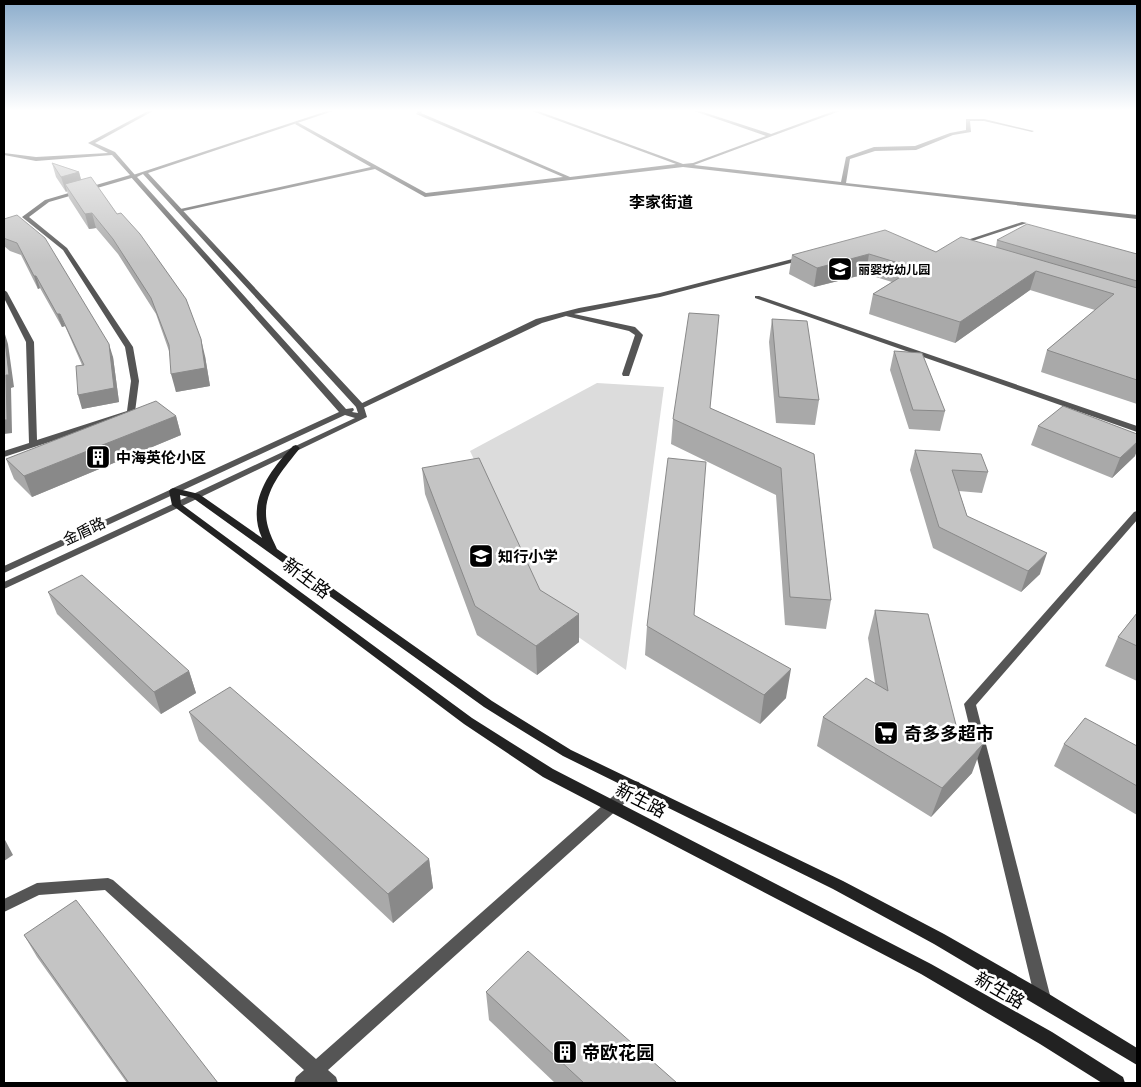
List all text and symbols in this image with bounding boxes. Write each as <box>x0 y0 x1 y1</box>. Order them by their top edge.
district label: 李家街道 <box>629 190 693 214</box>
school or university icon: 丽婴坊幼儿园 <box>827 256 853 282</box>
place label: 丽婴坊幼儿园 <box>858 260 930 279</box>
building icon: 中海英伦小区 <box>85 444 111 470</box>
place label: 中海英伦小区 <box>116 446 206 469</box>
street label: 金盾路 <box>59 511 109 551</box>
school or university icon: 知行小学 <box>468 543 494 569</box>
place label: 知行小学 <box>498 545 558 568</box>
street label: 新生路 <box>277 551 337 605</box>
supermarket icon: 奇多多超市 <box>873 720 899 746</box>
place label: 奇多多超市 <box>904 720 994 747</box>
street label: 新生路 <box>611 776 671 824</box>
street label: 新生路 <box>970 965 1030 1015</box>
building icon: 帝欧花园 <box>552 1039 578 1065</box>
place label: 帝欧花园 <box>582 1039 654 1066</box>

